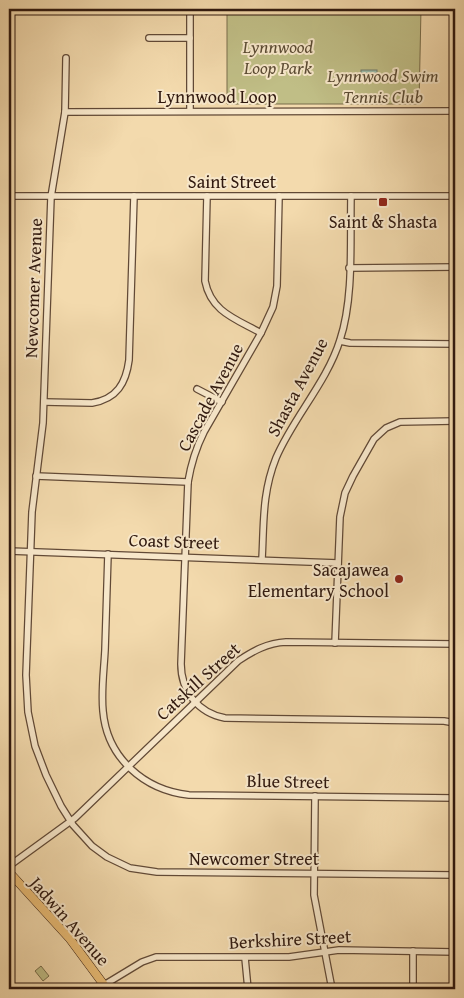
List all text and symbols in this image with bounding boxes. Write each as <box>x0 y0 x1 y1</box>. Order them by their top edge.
park label: Lynnwood Loop Park <box>242 33 314 81</box>
park label: Lynnwood Swim Tennis Club <box>326 62 439 110</box>
street label: Lynnwood Loop <box>157 83 277 110</box>
street label: Saint Street <box>188 168 277 195</box>
marker: Saint & Shasta <box>377 196 389 208</box>
place label: Saint & Shasta <box>329 208 438 235</box>
street label: Newcomer Avenue <box>17 218 49 358</box>
street label: Shasta Avenue <box>260 333 334 441</box>
street label: Cascade Avenue <box>170 338 250 456</box>
street label: Coast Street <box>128 526 220 556</box>
place label: Sacajawea Elementary School <box>248 556 389 604</box>
marker: Sacajawea Elementary School <box>393 573 405 585</box>
street label: Catskill Street <box>150 635 247 726</box>
street label: Blue Street <box>246 767 330 795</box>
street label: Newcomer Street <box>189 845 320 872</box>
street label: Jadwin Avenue <box>22 869 117 972</box>
street label: Berkshire Street <box>228 922 353 956</box>

